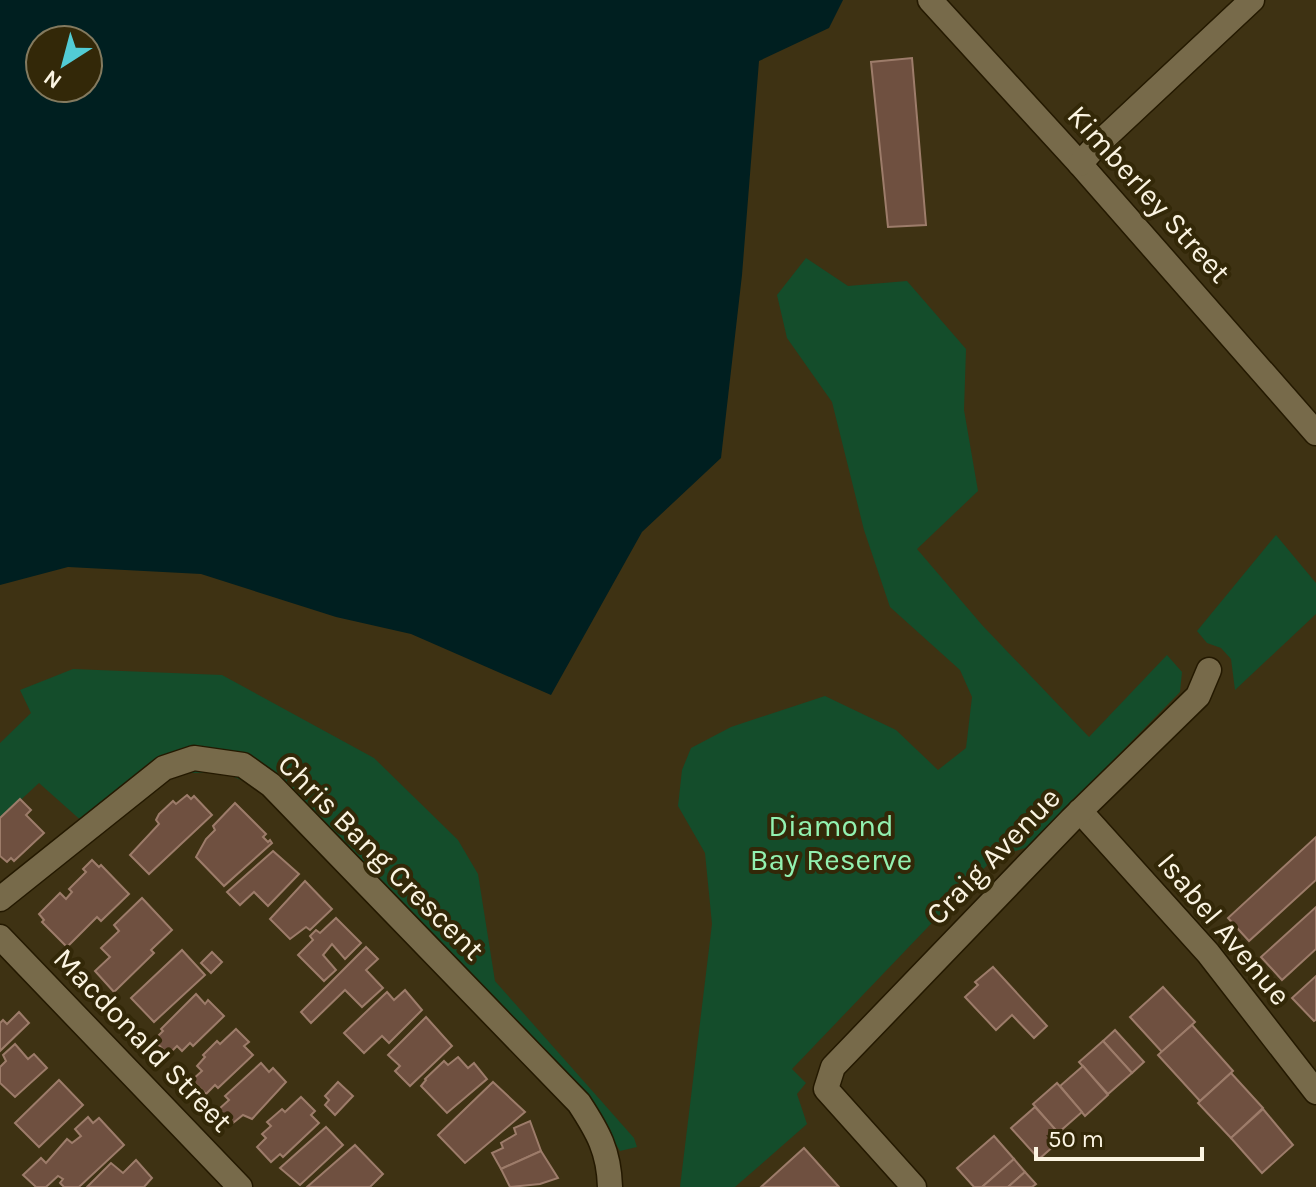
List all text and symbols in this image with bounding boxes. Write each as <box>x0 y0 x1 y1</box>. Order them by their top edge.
north arrow <box>24 24 104 104</box>
text: N <box>39 64 67 95</box>
street label: Kimberley Street <box>1060 98 1238 290</box>
street label: Chris Bang Crescent <box>270 746 492 968</box>
street label: Craig Avenue <box>918 780 1068 932</box>
park label: Diamond Bay Reserve <box>750 808 912 878</box>
street label: Isabel Avenue <box>1150 845 1298 1013</box>
street label: Macdonald Street <box>46 941 240 1139</box>
scale bar <box>1036 1111 1202 1161</box>
text: 50 m <box>1048 1125 1104 1153</box>

